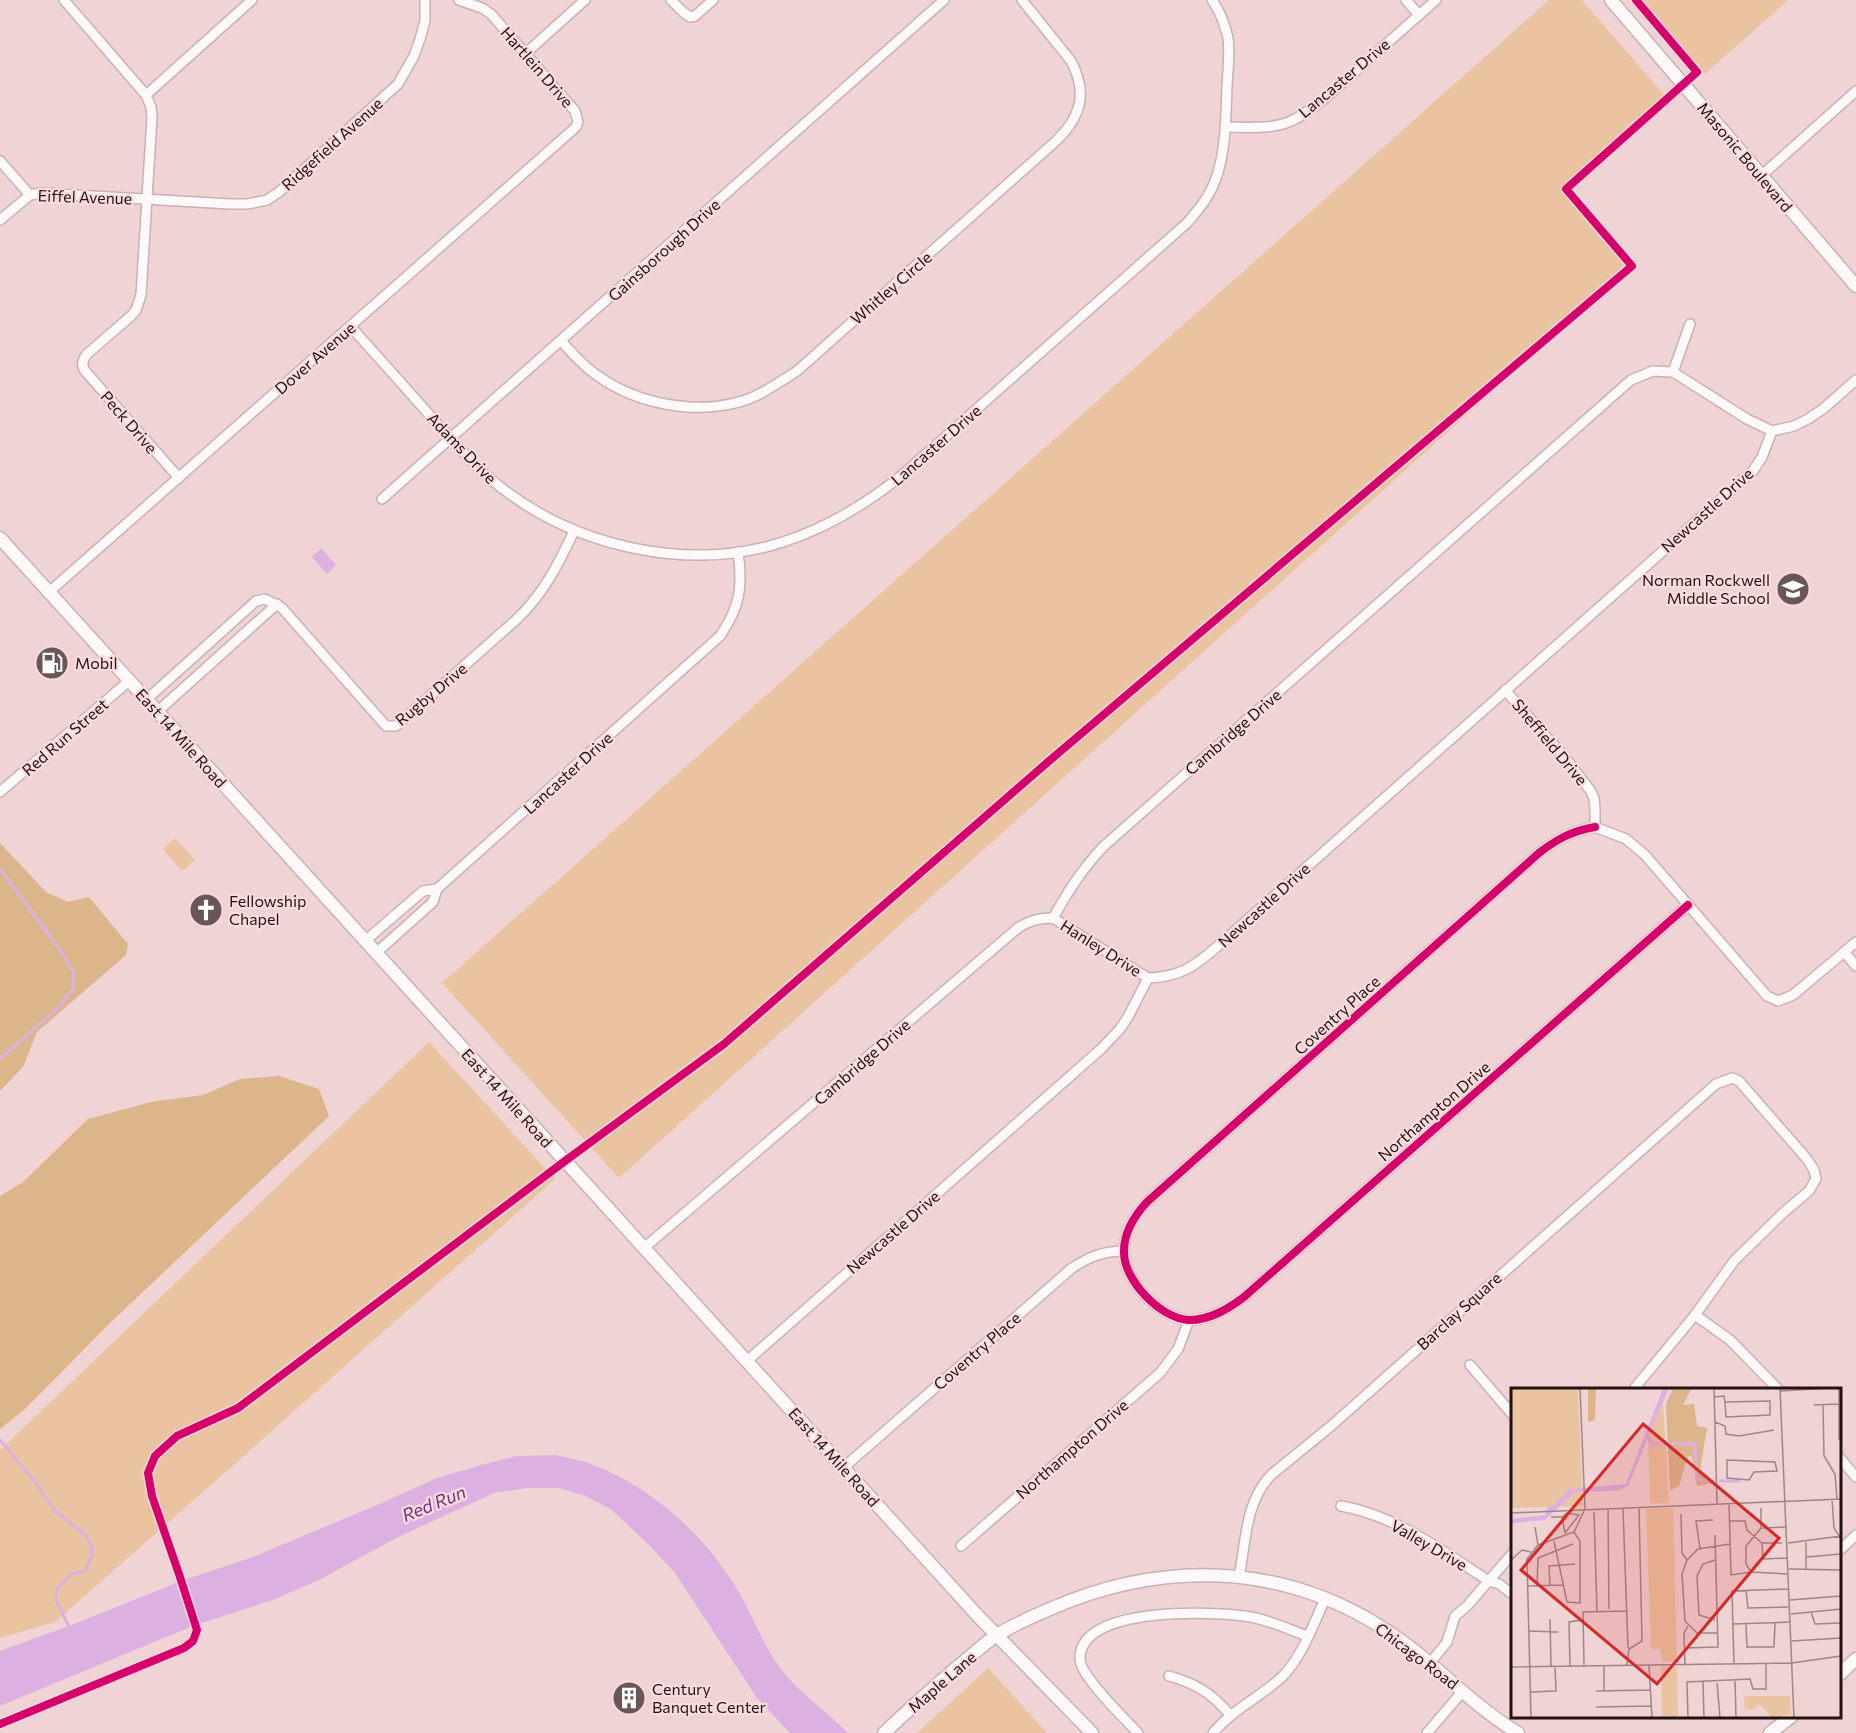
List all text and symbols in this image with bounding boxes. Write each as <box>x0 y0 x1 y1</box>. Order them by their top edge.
street label: Hartlein Drive <box>497 22 578 111</box>
street label: Lancaster Drive <box>1294 34 1393 121</box>
street label: Ridgefield Avenue <box>277 93 386 194</box>
street label: Masonic Boulevard <box>1694 98 1797 215</box>
street label: Eiffel Avenue <box>38 185 133 208</box>
street label: Gainsborough Drive <box>604 194 723 305</box>
street label: Whitley Circle <box>846 247 935 328</box>
street label: Dover Avenue <box>271 318 359 398</box>
street label: Peck Drive <box>97 387 162 457</box>
street label: Lancaster Drive <box>887 400 985 489</box>
street label: Adams Drive <box>424 408 501 487</box>
street label: Newcastle Drive <box>1657 463 1757 556</box>
place label: Norman Rockwell Middle School <box>1642 570 1770 607</box>
school or university icon: Norman Rockwell Middle School <box>1775 571 1811 607</box>
fuel station icon: Mobil <box>34 645 70 681</box>
place label: Mobil <box>75 653 117 672</box>
street label: Rugby Drive <box>391 658 470 729</box>
street label: East 14 Mile Road <box>132 684 231 791</box>
street label: Cambridge Drive <box>1181 685 1285 779</box>
street label: Red Run Street <box>18 694 112 779</box>
street label: Sheffield Drive <box>1509 695 1592 789</box>
street label: Lancaster Drive <box>519 728 616 818</box>
street label: Newcastle Drive <box>1214 858 1314 951</box>
place label: Fellowship Chapel <box>229 891 306 928</box>
church icon: Fellowship Chapel <box>188 892 224 928</box>
street label: Hanley Drive <box>1057 915 1145 980</box>
street label: Coventry Place <box>1290 971 1383 1058</box>
street label: Cambridge Drive <box>810 1015 914 1109</box>
street label: East 14 Mile Road <box>458 1044 557 1151</box>
street label: Northampton Drive <box>1374 1057 1494 1164</box>
street label: Newcastle Drive <box>842 1186 943 1277</box>
street label: Barclay Square <box>1413 1268 1505 1353</box>
street label: Coventry Place <box>929 1308 1024 1394</box>
inset map <box>1511 1388 1841 1718</box>
street label: Northampton Drive <box>1012 1395 1132 1502</box>
street label: East 14 Mile Road <box>785 1403 884 1510</box>
water label: Red Run <box>398 1480 469 1526</box>
street label: Valley Drive <box>1388 1515 1471 1574</box>
street label: Chicago Road <box>1372 1618 1463 1693</box>
street label: Maple Lane <box>904 1647 979 1716</box>
place label: Century Banquet Center <box>652 1679 767 1716</box>
building icon: Century Banquet Center <box>611 1680 647 1716</box>

